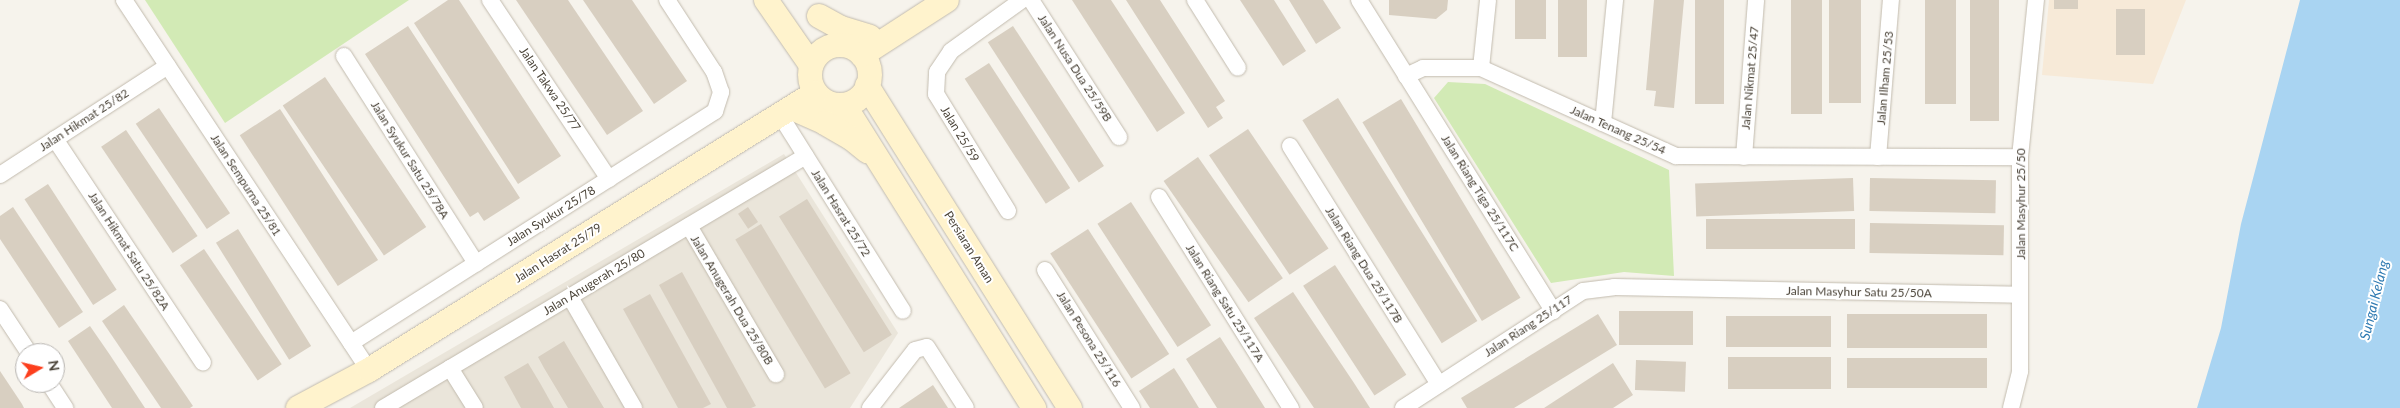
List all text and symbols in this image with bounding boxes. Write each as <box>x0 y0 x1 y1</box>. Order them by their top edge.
street label: Jalan Nusa Dua 25/59B <box>1035 12 1115 124</box>
street label: Jalan Nikmat 25/47 <box>1738 26 1762 130</box>
street label: Jalan Ilham 25/53 <box>1874 30 1896 126</box>
street label: Jalan Takwa 25/77 <box>516 44 584 134</box>
street label: Jalan Hikmat 25/82 <box>37 86 131 154</box>
street label: Jalan Syukur Satu 25/78A <box>368 98 452 222</box>
street label: Jalan Tenang 25/54 <box>1568 102 1668 158</box>
street label: Jalan 25/59 <box>938 103 982 165</box>
street label: Jalan Sempurna 25/81 <box>208 131 284 239</box>
street label: Jalan Riang Tiga 25/117C <box>1438 132 1522 254</box>
street label: Jalan Masyhur 25/50 <box>2014 148 2028 260</box>
street label: Jalan Hasrat 25/72 <box>808 167 874 259</box>
street label: Jalan Syukur 25/78 <box>504 183 598 249</box>
street label: Jalan Hikmat Satu 25/82A <box>85 189 173 313</box>
street label: Jalan Riang Dua 25/117B <box>1322 204 1406 326</box>
street label: Persiaran Aman <box>941 208 997 286</box>
street label: Jalan Hasrat 25/79 <box>512 220 604 286</box>
street label: Jalan Anugerah Dua 25/80B <box>687 232 777 368</box>
street label: Jalan Riang Satu 25/117A <box>1183 241 1267 365</box>
street label: Jalan Anugerah 25/80 <box>540 246 648 318</box>
water label: Sungai Kelang <box>2356 259 2392 341</box>
street label: Jalan Masyhur Satu 25/50A <box>1786 284 1932 300</box>
street label: Jalan Pesona 25/116 <box>1054 288 1124 390</box>
street label: Jalan Riang 25/117 <box>1481 292 1575 360</box>
north arrow <box>15 343 65 393</box>
text: N <box>45 359 64 372</box>

